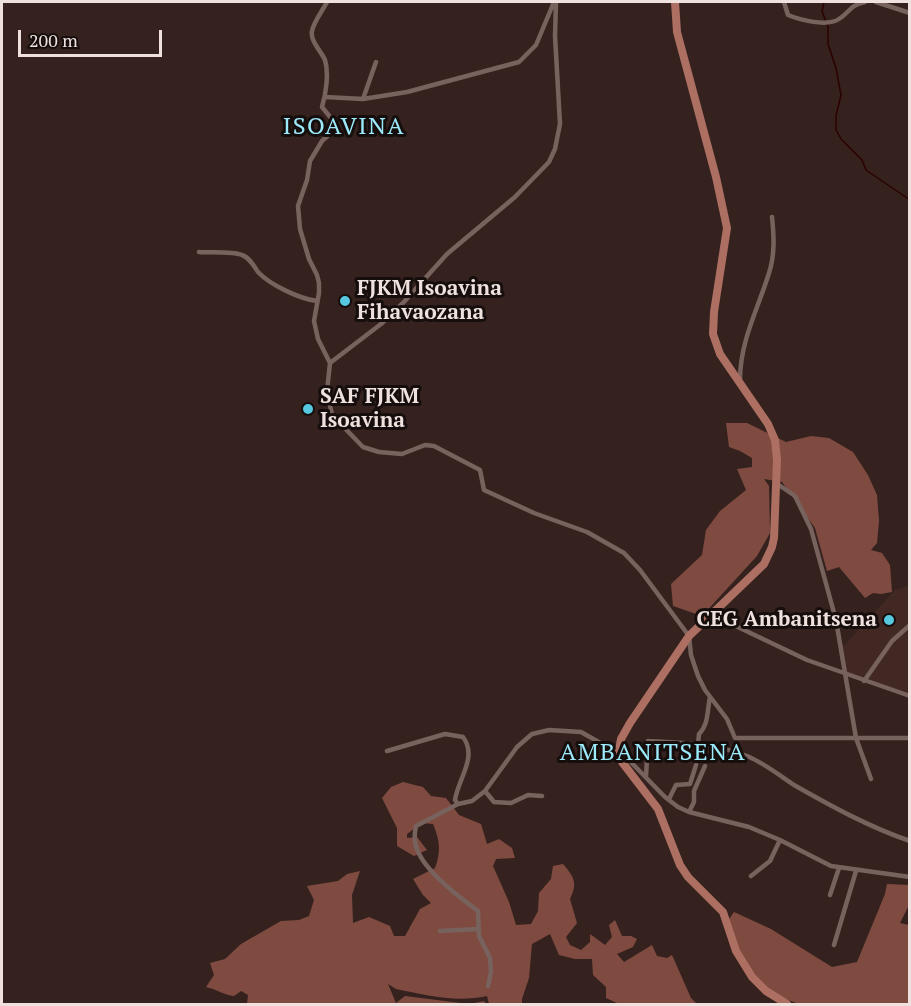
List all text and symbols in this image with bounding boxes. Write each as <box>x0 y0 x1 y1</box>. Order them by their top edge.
scale bar <box>21 18 165 56</box>
text: 200 m <box>29 28 78 52</box>
district label: ISOAVINA <box>283 113 405 141</box>
place label: FJKM Isoavina Fihavaozana <box>357 276 502 326</box>
marker: FJKM Isoavina Fihavaozana <box>338 294 352 308</box>
place label: SAF FJKM Isoavina <box>320 384 419 434</box>
marker: SAF FJKM Isoavina <box>301 402 315 416</box>
place label: CEG Ambanitsena <box>696 607 877 633</box>
marker: CEG Ambanitsena <box>882 613 896 627</box>
district label: AMBANITSENA <box>560 739 746 767</box>

